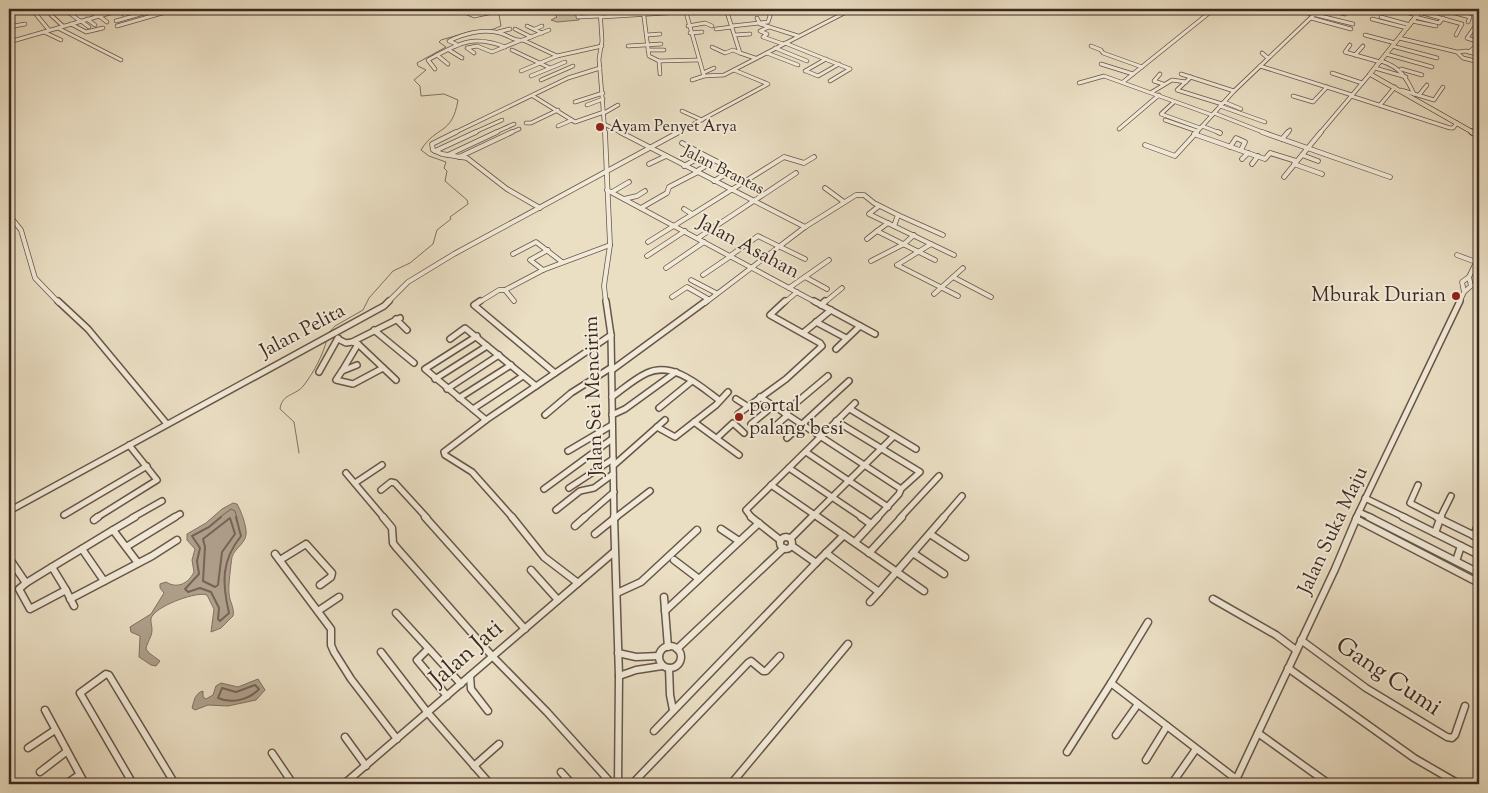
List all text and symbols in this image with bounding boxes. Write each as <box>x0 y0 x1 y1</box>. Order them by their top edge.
place label: Ayam Penyet Arya <box>610 116 737 139</box>
marker: Ayam Penyet Arya <box>594 121 606 133</box>
street label: Jalan Brantas <box>677 140 768 201</box>
street label: Jalan Asahan <box>691 208 804 287</box>
place label: Mburak Durian <box>1311 282 1446 311</box>
marker: Mburak Durian <box>1450 290 1462 302</box>
street label: Jalan Pelita <box>254 297 351 367</box>
street label: Jalan Sei Mencirim <box>578 315 612 478</box>
place label: portal palang besi <box>749 392 844 444</box>
marker: portal palang besi <box>733 411 745 423</box>
street label: Jalan Suka Maju <box>1291 462 1377 601</box>
street label: Jalan Jati <box>421 612 511 697</box>
street label: Gang Cumi <box>1328 629 1448 725</box>

